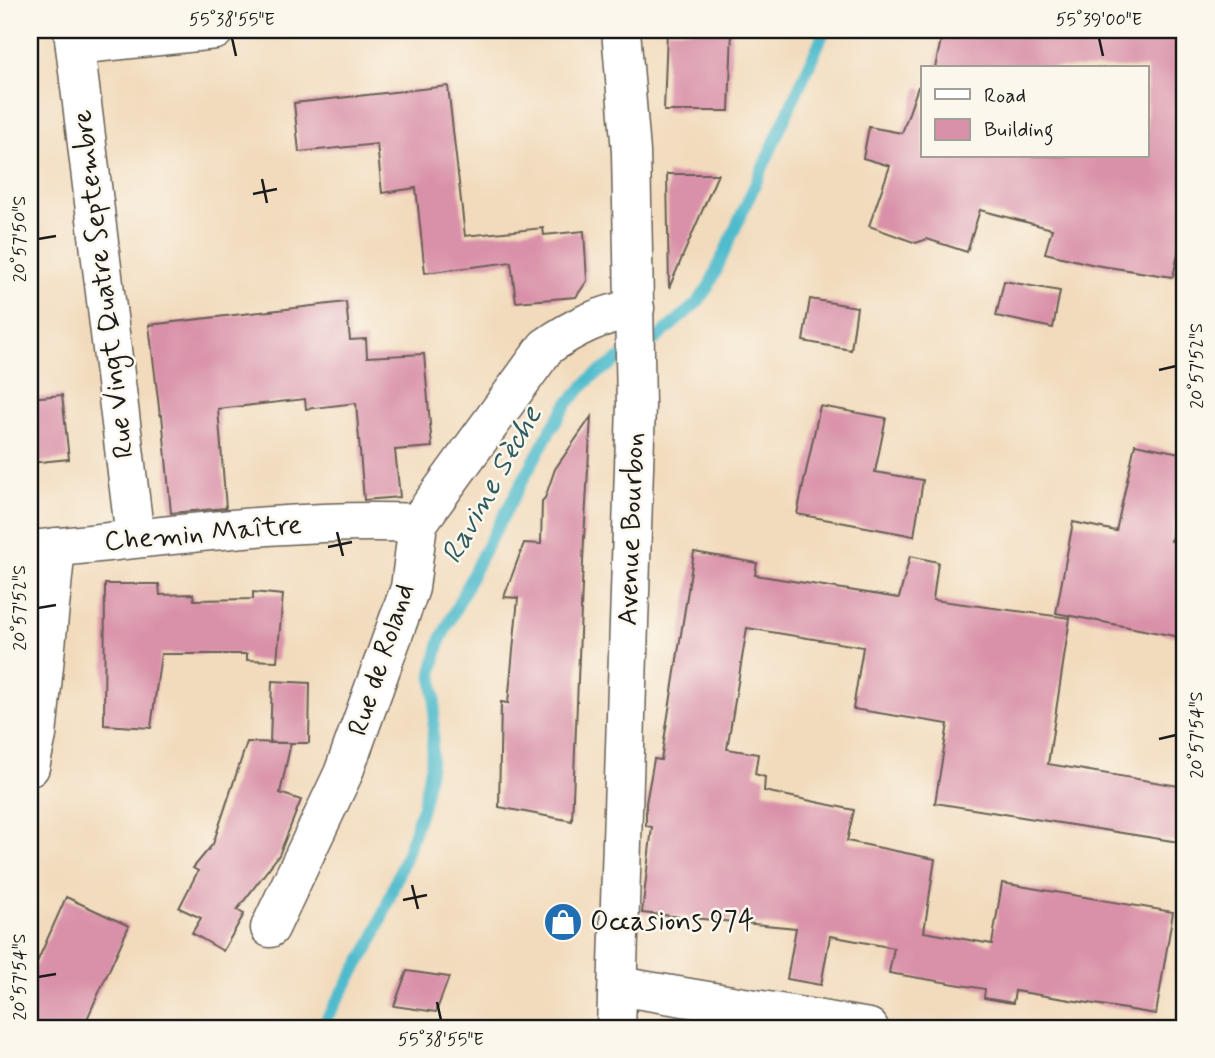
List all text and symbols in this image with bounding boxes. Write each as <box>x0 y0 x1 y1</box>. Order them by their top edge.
text: 55°38'55"E <box>189 8 275 32</box>
text: 55°39'00"E <box>1056 8 1142 32</box>
legend <box>921 66 1148 158</box>
text: Road <box>984 82 1026 110</box>
street label: Rue Vingt Quatre Septembre <box>64 107 146 460</box>
text: Building <box>984 116 1054 146</box>
text: 20°57'50"S <box>8 196 32 282</box>
text: 20°57'52"S <box>1185 323 1209 409</box>
water label: Ravine Sèche <box>433 398 552 571</box>
street label: Avenue Bourbon <box>610 432 654 626</box>
street label: Chemin Maître <box>103 507 303 561</box>
text: 20°57'52"S <box>8 565 32 651</box>
street label: Rue de Roland <box>340 579 424 741</box>
text: 20°57'54"S <box>1185 691 1209 779</box>
shop icon: Occasions 974 <box>542 901 584 943</box>
place label: Occasions 974 <box>590 904 754 941</box>
text: 20°57'54"S <box>8 933 32 1021</box>
text: 55°38'55"E <box>398 1028 484 1052</box>

